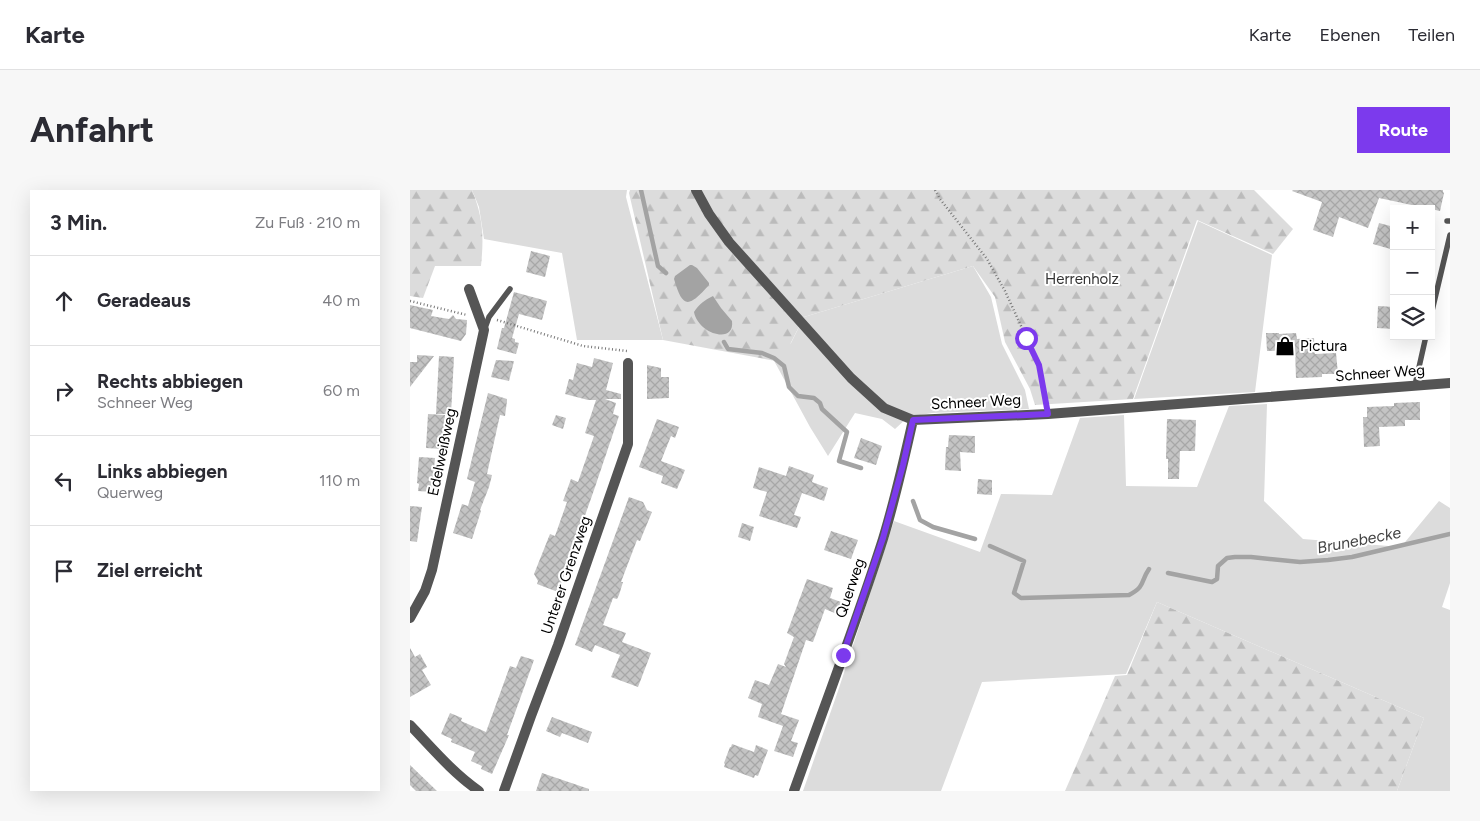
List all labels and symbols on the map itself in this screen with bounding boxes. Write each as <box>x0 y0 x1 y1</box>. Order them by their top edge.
park label: Herrenholz <box>1045 270 1119 288</box>
route start <box>1015 327 1038 350</box>
shop icon: Pictura <box>1274 335 1296 357</box>
place label: Pictura <box>1300 337 1347 355</box>
street label: Schneer Weg <box>1334 361 1426 385</box>
street label: Schneer Weg <box>931 391 1021 413</box>
street label: Edelweißweg <box>424 406 460 498</box>
street label: Unterer Grenzweg <box>537 514 595 636</box>
water label: Brunebecke <box>1315 523 1403 557</box>
street label: Querweg <box>831 556 869 620</box>
route end <box>832 644 855 667</box>

